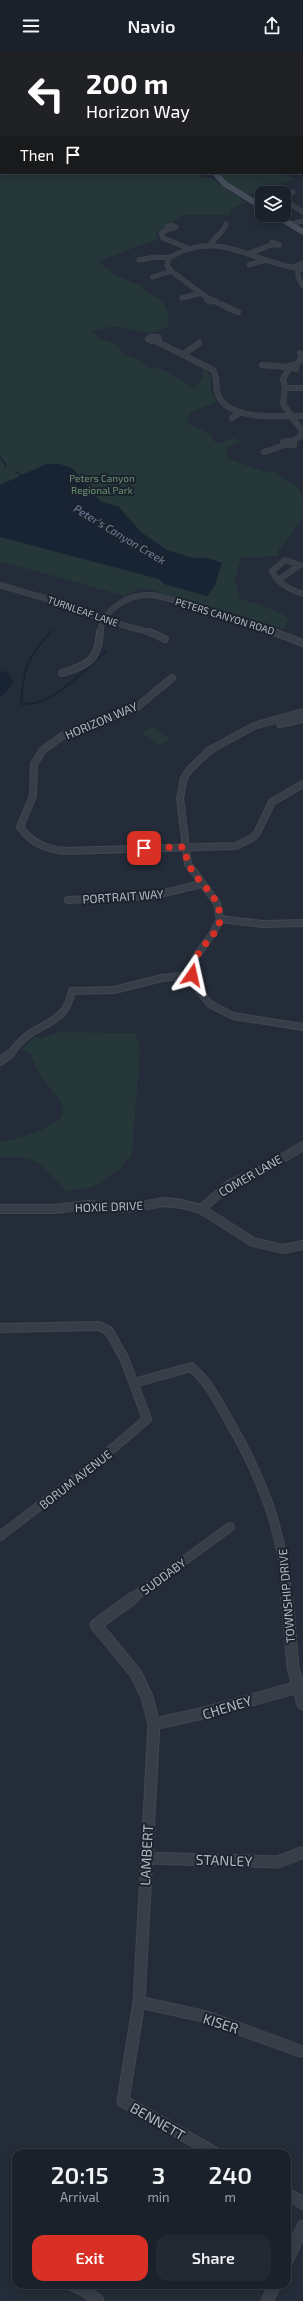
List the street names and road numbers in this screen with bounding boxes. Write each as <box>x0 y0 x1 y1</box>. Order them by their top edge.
street label: TURNLEAF LANE <box>46 593 120 629</box>
street label: PETERS CANYON ROAD <box>174 595 276 637</box>
street label: HORIZON WAY <box>63 698 139 742</box>
street label: PORTRAIT WAY <box>82 886 164 906</box>
street label: COMER LANE <box>216 1151 284 1199</box>
street label: HOXIE DRIVE <box>75 1198 144 1214</box>
street label: BORUM AVENUE <box>36 1446 114 1512</box>
street label: TOWNSHIP DRIVE <box>275 1548 297 1644</box>
street label: SUDDABY <box>138 1555 188 1597</box>
street label: CHENEY <box>200 1691 254 1723</box>
street label: LAMBERT <box>136 1824 156 1886</box>
street label: STANLEY <box>195 1851 253 1869</box>
street label: KISER <box>201 2009 241 2037</box>
street label: BENNETT <box>128 2099 188 2143</box>

